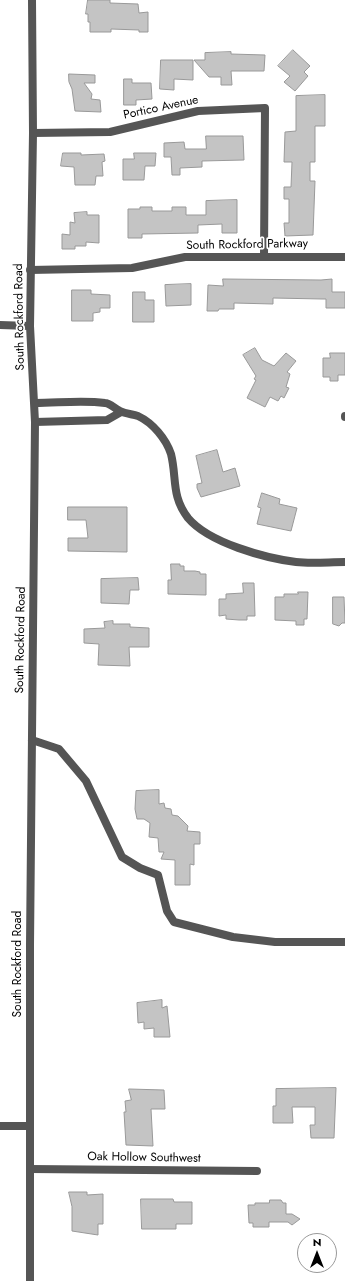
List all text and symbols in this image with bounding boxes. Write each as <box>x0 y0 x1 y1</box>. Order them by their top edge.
street label: Portico Avenue <box>122 93 200 123</box>
street label: South Rockford Parkway <box>186 237 308 253</box>
street label: South Rockford Road <box>12 263 28 371</box>
street label: South Rockford Road <box>13 586 29 694</box>
street label: South Rockford Road <box>11 911 25 1017</box>
street label: Oak Hollow Southwest <box>87 1150 201 1166</box>
north arrow <box>297 1233 337 1273</box>
text: N <box>313 1234 321 1250</box>

